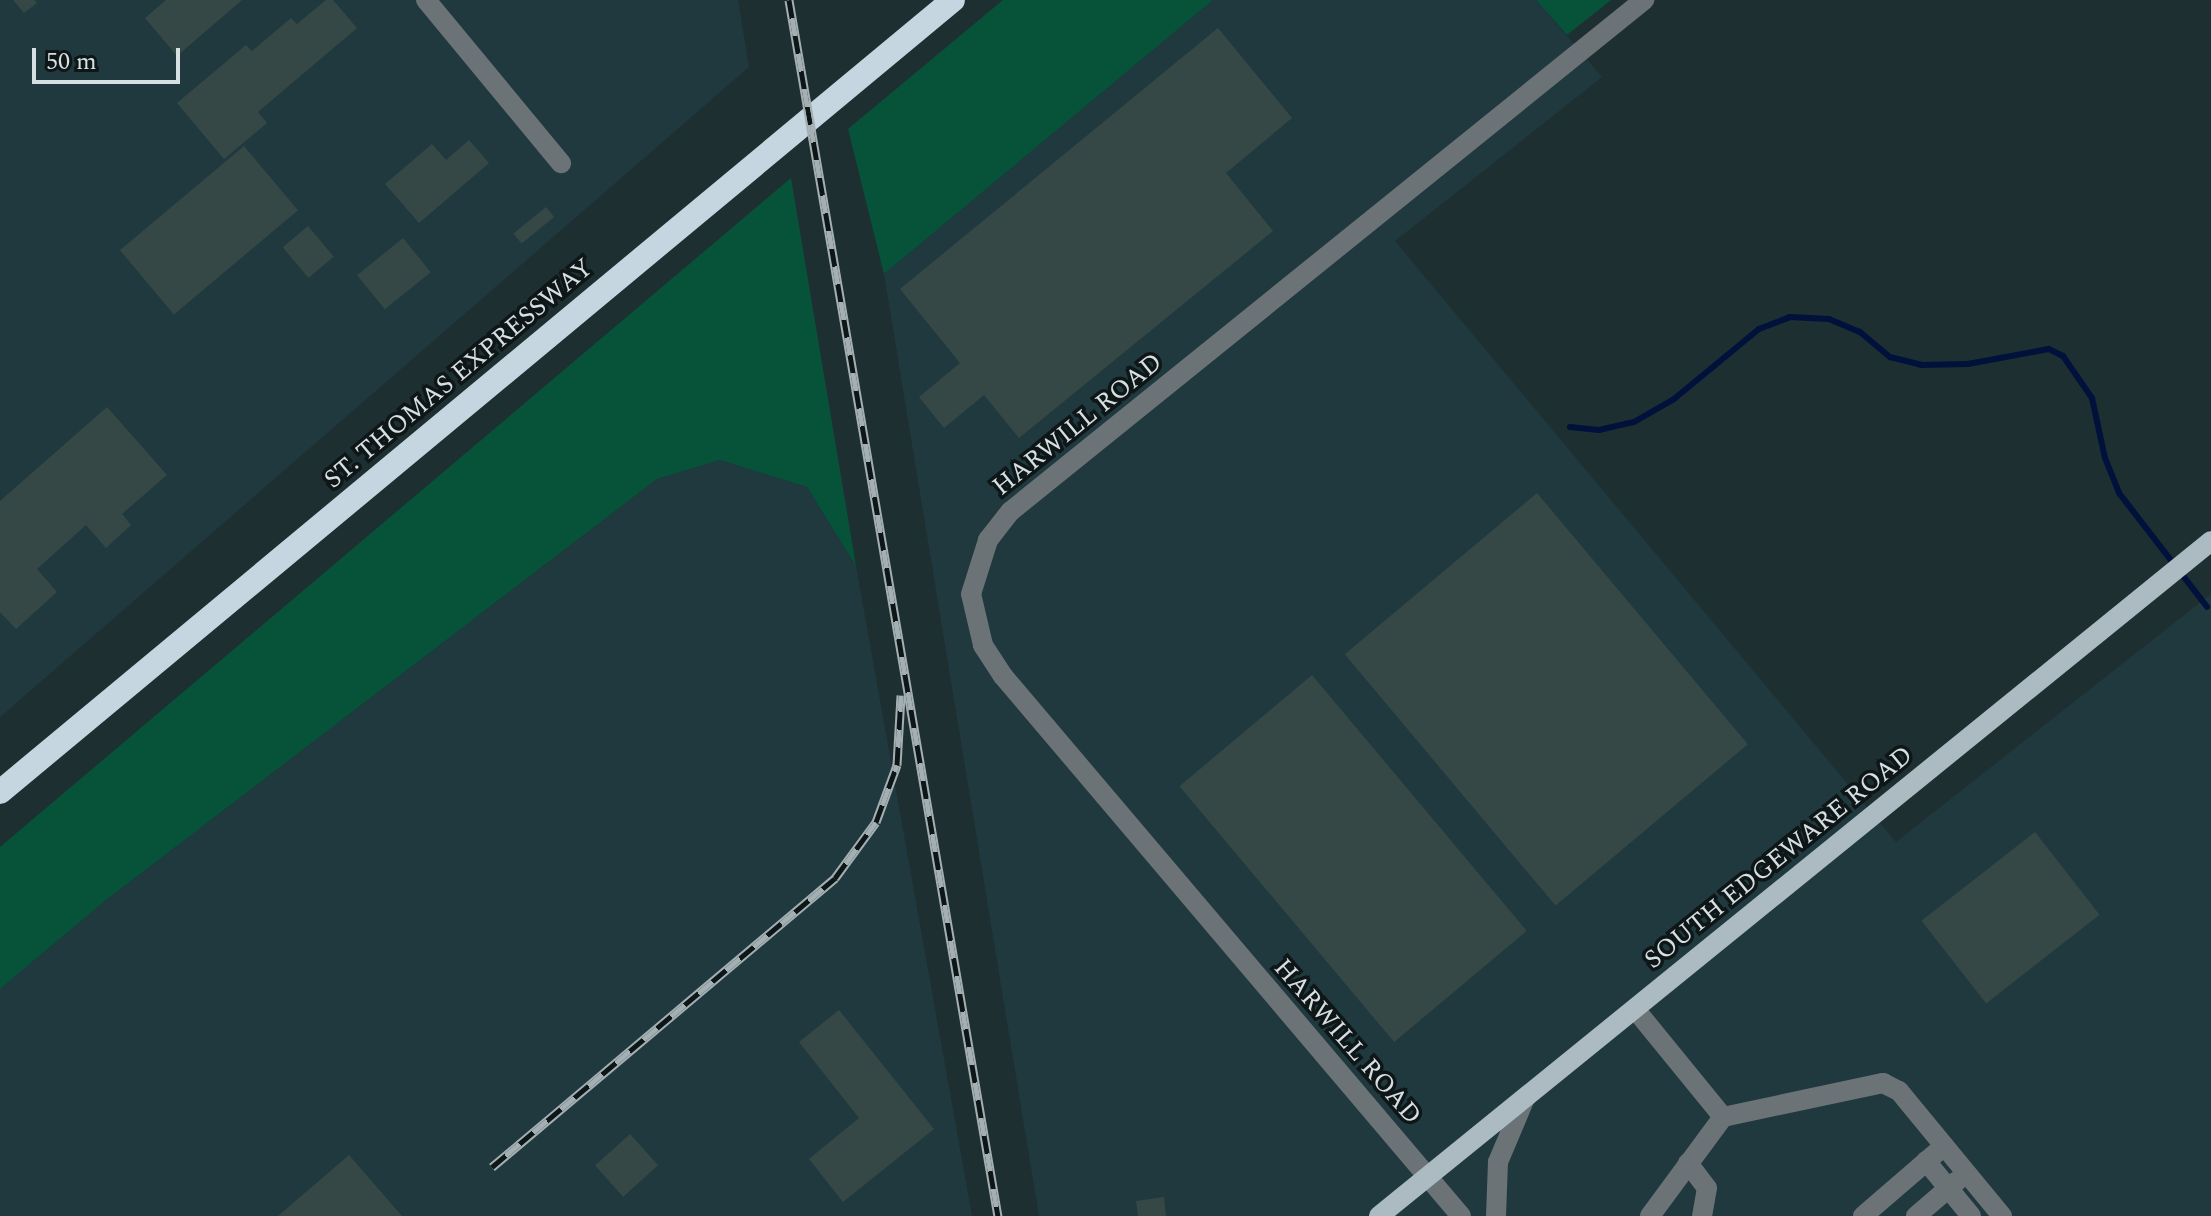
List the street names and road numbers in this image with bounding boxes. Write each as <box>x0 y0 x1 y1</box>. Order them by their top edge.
street label: ST. THOMAS EXPRESSWAY <box>318 252 600 496</box>
street label: HARWILL ROAD <box>987 347 1169 503</box>
street label: SOUTH EDGEWARE ROAD <box>1638 740 1920 976</box>
street label: HARWILL ROAD <box>1267 953 1427 1131</box>

